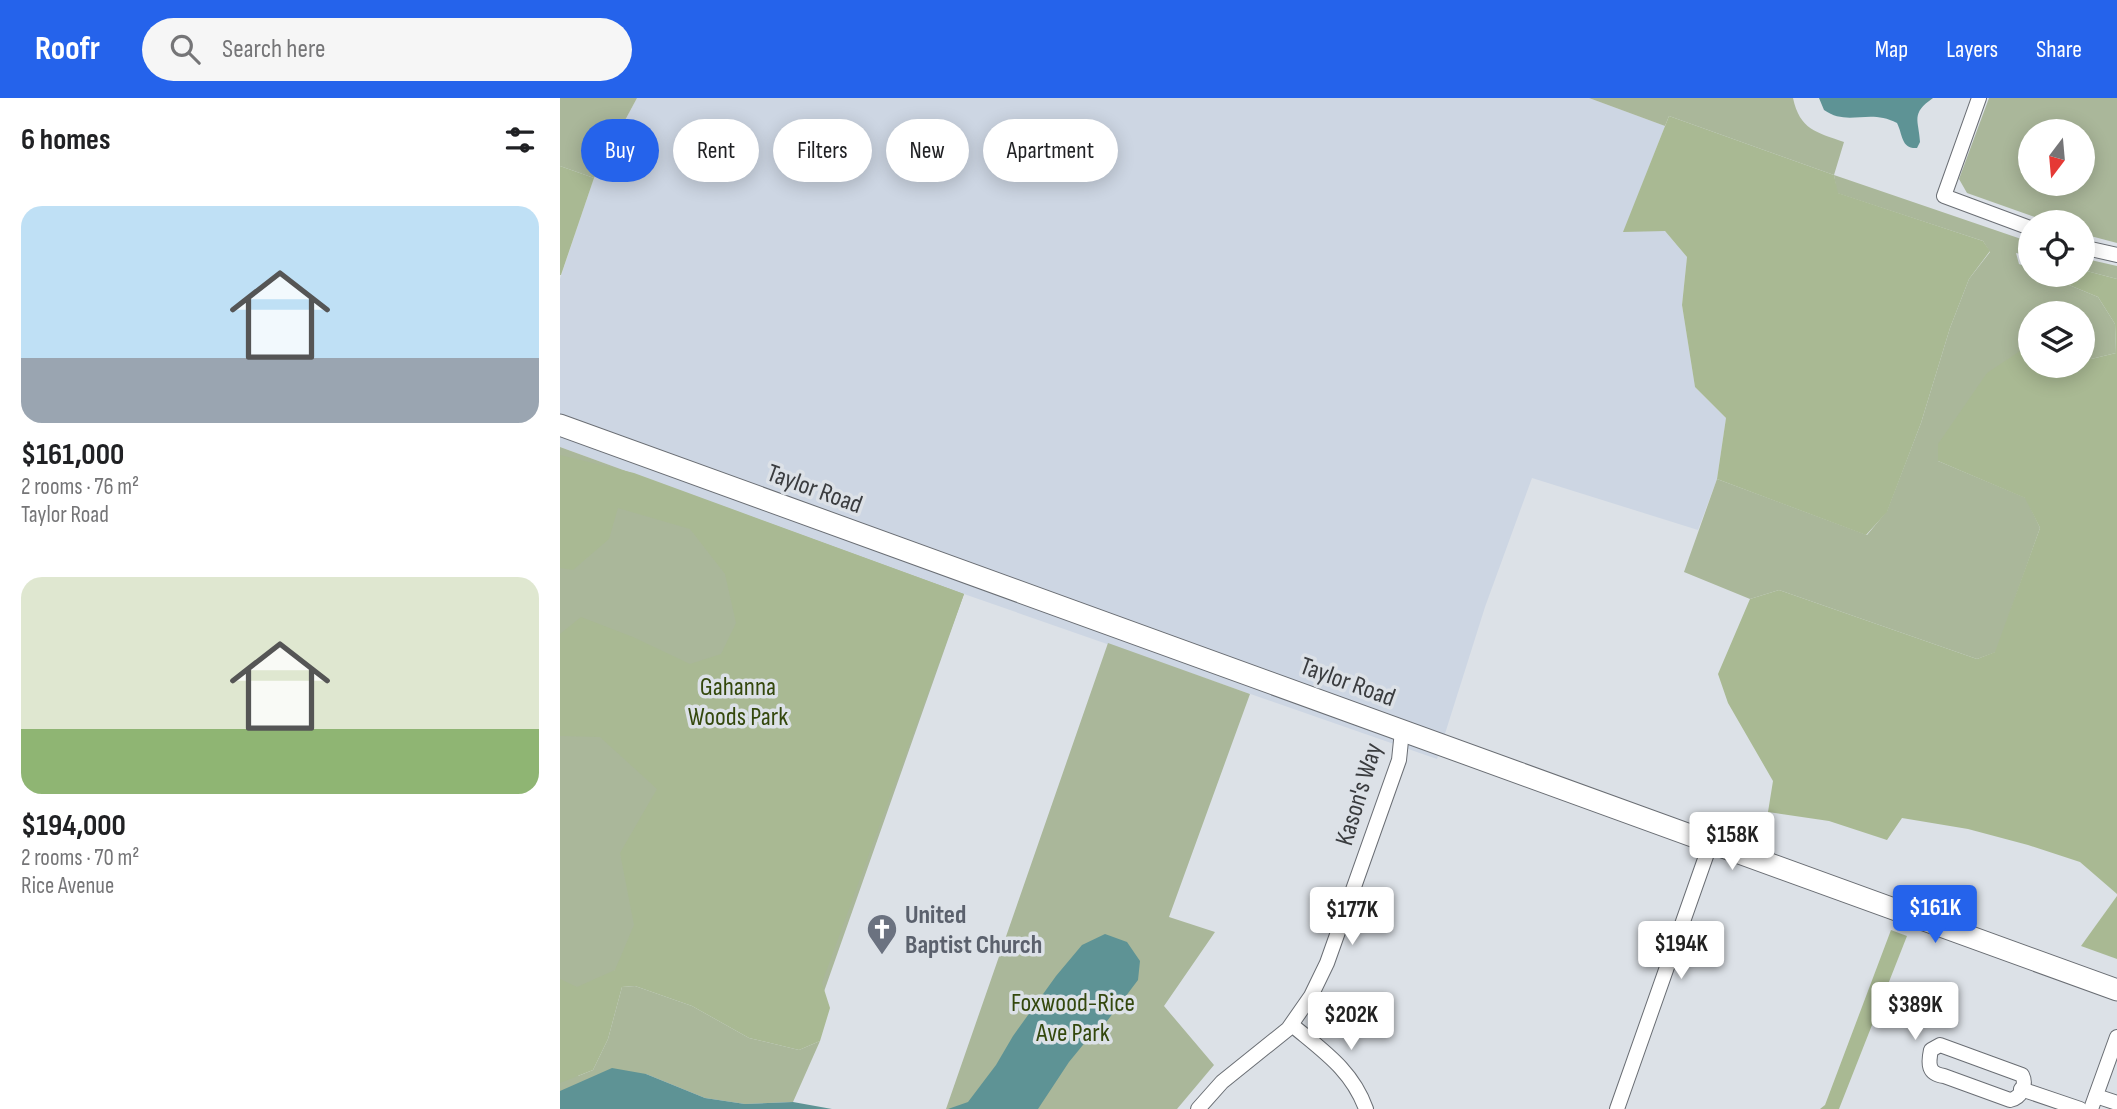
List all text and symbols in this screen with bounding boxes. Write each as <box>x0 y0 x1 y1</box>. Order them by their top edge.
search box <box>142 18 632 81</box>
text: Roofr <box>35 29 100 69</box>
icon: search <box>166 30 204 68</box>
text: Search here <box>222 34 325 65</box>
text: Map <box>1875 35 1908 64</box>
text: Layers <box>1946 35 1998 64</box>
text: Share <box>2036 35 2082 64</box>
chip: Buy <box>581 119 659 182</box>
chip: Rent <box>673 119 759 182</box>
chip: Filters <box>773 119 872 182</box>
chip: New <box>886 119 969 182</box>
chip: Apartment <box>983 119 1118 182</box>
north arrow <box>2018 119 2095 196</box>
map controls <box>2018 119 2095 378</box>
icon: filters <box>501 121 539 159</box>
text: 6 homes <box>21 122 110 158</box>
button: locate <box>2018 210 2095 287</box>
icon: home <box>217 252 343 378</box>
button: layers <box>2018 301 2095 378</box>
text: $161,000 <box>21 437 124 473</box>
street label: Taylor Road <box>763 458 866 521</box>
text: 2 rooms · 76 m² <box>21 473 139 501</box>
text: Taylor Road <box>21 501 109 529</box>
icon: home <box>217 623 343 749</box>
street label: Taylor Road <box>1296 651 1399 714</box>
park label: Gahanna Woods Park <box>688 672 788 733</box>
street label: Kason's Way <box>1329 739 1390 849</box>
text: $194,000 <box>21 808 126 844</box>
pin: $158K <box>1683 812 1781 872</box>
text: $158K <box>1705 821 1759 849</box>
text: 2 rooms · 70 m² <box>21 844 139 872</box>
text: Rice Avenue <box>21 872 114 900</box>
pin: $161K <box>1886 886 1984 945</box>
pin: $177K <box>1303 888 1401 947</box>
text: $161K <box>1909 894 1961 922</box>
text: $177K <box>1326 896 1378 924</box>
place label: United Baptist Church <box>905 900 1042 961</box>
church icon: United Baptist Church <box>865 912 899 956</box>
pin: $194K <box>1632 922 1730 981</box>
text: $194K <box>1654 930 1708 958</box>
pin: $389K <box>1866 982 1964 1042</box>
park label: Foxwood-Rice Ave Park <box>1011 988 1135 1049</box>
text: $389K <box>1887 991 1943 1019</box>
pin: $202K <box>1302 992 1400 1052</box>
text: $202K <box>1324 1001 1378 1029</box>

